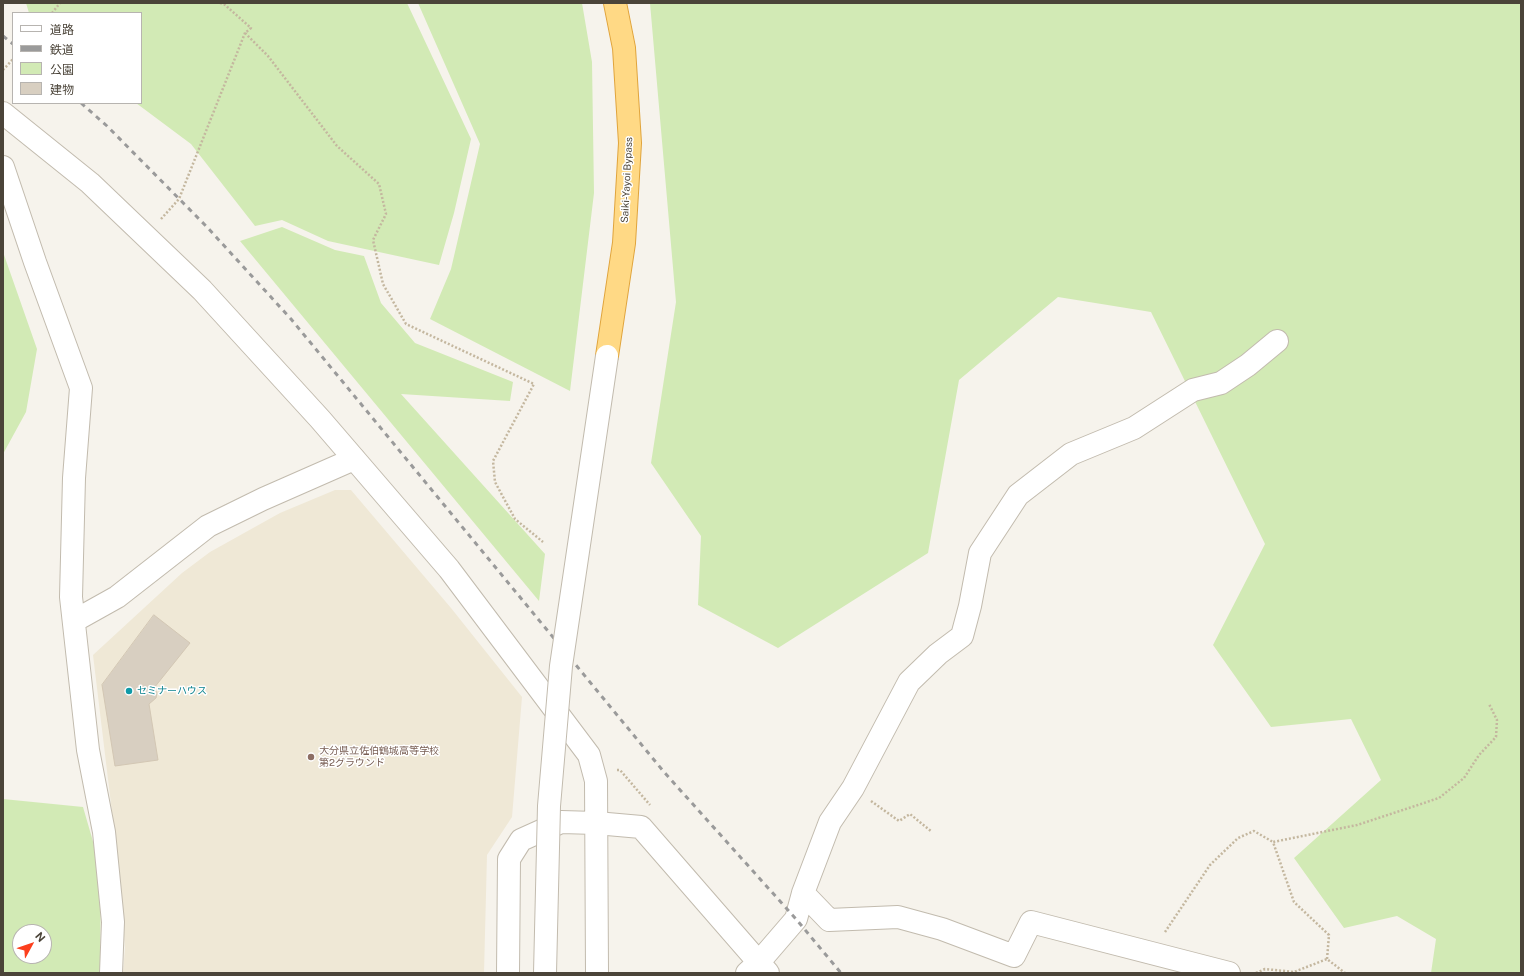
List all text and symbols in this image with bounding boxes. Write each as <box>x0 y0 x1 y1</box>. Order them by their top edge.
legend <box>12 12 142 104</box>
text: 道路 <box>50 23 74 37</box>
text: 鉄道 <box>50 43 74 57</box>
text: 公園 <box>50 63 74 77</box>
text: 建物 <box>50 83 74 97</box>
street label: Saiki-Yayoi Bypass <box>619 137 635 223</box>
place label: セミナーハウス <box>137 685 207 697</box>
marker: セミナーハウス <box>124 686 134 696</box>
place label: 大分県立佐伯鶴城高等学校 第2グラウンド <box>319 745 439 768</box>
marker: 大分県立佐伯鶴城高等学校 第2グラウンド <box>306 752 316 762</box>
north arrow <box>12 924 52 964</box>
text: N <box>33 930 48 944</box>

